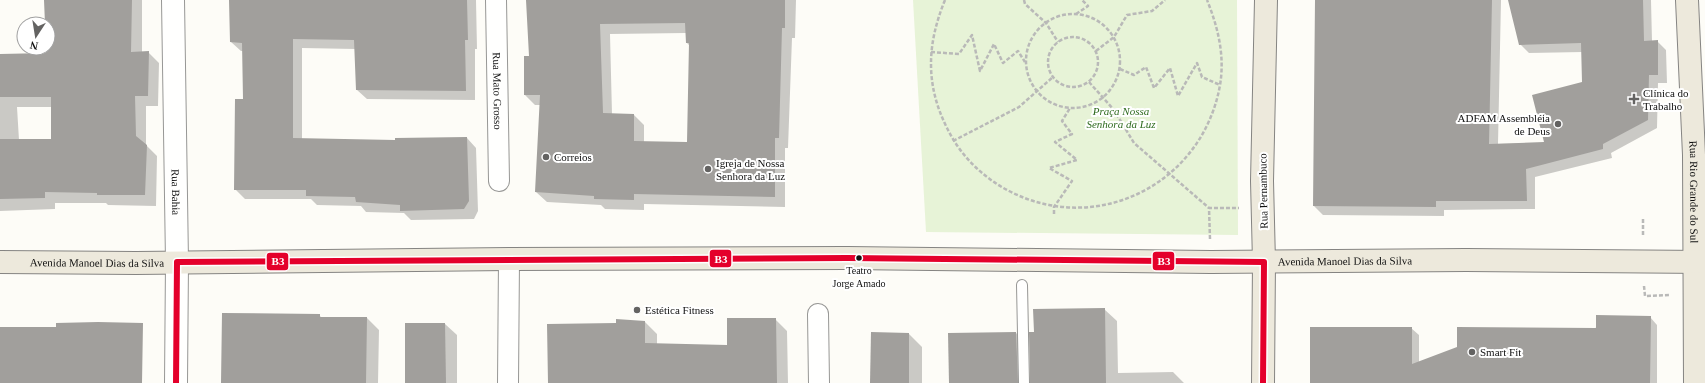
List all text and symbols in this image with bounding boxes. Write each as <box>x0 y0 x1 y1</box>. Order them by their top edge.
north arrow <box>16 16 56 56</box>
text: N <box>29 39 39 52</box>
street label: Rua Mato Grosso <box>491 52 504 130</box>
place label: Clínica do Trabalho <box>1643 87 1689 112</box>
marker: Clínica do Trabalho <box>1628 93 1640 105</box>
park label: Praça Nossa Senhora da Luz <box>1086 105 1156 130</box>
place label: ADFAM Assembléia de Deus <box>1458 112 1550 137</box>
marker: ADFAM Assembléia de Deus <box>1553 119 1563 129</box>
street label: Rua Rio Grande do Sul <box>1687 140 1700 243</box>
place label: Correios <box>554 151 592 163</box>
marker: Correios <box>541 152 551 162</box>
street label: Rua Pernambuco <box>1256 153 1270 229</box>
place label: Igreja de Nossa Senhora da Luz <box>716 157 785 182</box>
marker: Igreja de Nossa Senhora da Luz <box>703 164 713 174</box>
street label: Rua Bahia <box>170 169 182 215</box>
line badge: B3 <box>709 249 732 268</box>
line badge: B3 <box>1152 251 1175 271</box>
line badge: B3 <box>266 252 289 271</box>
text: B3 <box>715 253 728 265</box>
marker: Teatro Jorge Amado <box>854 253 864 263</box>
street label: Avenida Manoel Dias da Silva <box>1278 254 1412 267</box>
text: B3 <box>272 255 285 267</box>
text: B3 <box>1158 255 1171 267</box>
street label: Avenida Manoel Dias da Silva <box>30 256 164 269</box>
place label: Teatro Jorge Amado <box>833 265 885 289</box>
place label: Estética Fitness <box>645 304 714 316</box>
marker: Estética Fitness <box>632 305 642 315</box>
place label: Smart Fit <box>1480 346 1521 358</box>
marker: Smart Fit <box>1467 347 1477 357</box>

